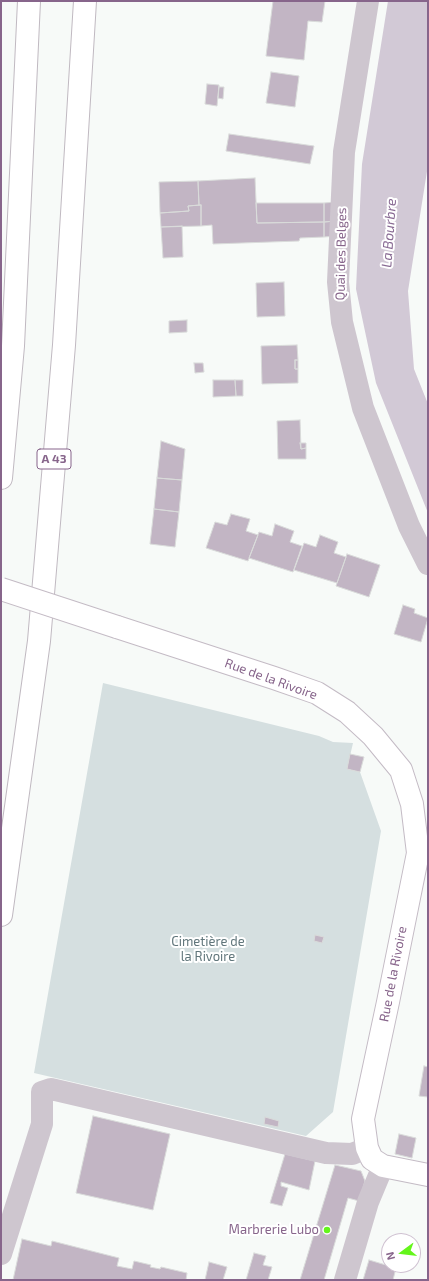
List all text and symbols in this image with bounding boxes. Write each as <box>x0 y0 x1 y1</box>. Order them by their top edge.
water label: La Bourbre <box>378 198 400 268</box>
street label: Quai des Belges <box>332 207 350 301</box>
road number: A 43 <box>37 449 71 469</box>
street label: Rue de la Rivoire <box>223 655 319 703</box>
street label: Rue de la Rivoire <box>376 925 410 1023</box>
park label: Cimetière de la Rivoire <box>171 934 245 965</box>
place label: Marbrerie Lubo <box>229 1222 319 1238</box>
marker: Marbrerie Lubo <box>322 1225 332 1235</box>
north arrow <box>381 1233 421 1273</box>
text: N <box>383 1250 397 1262</box>

